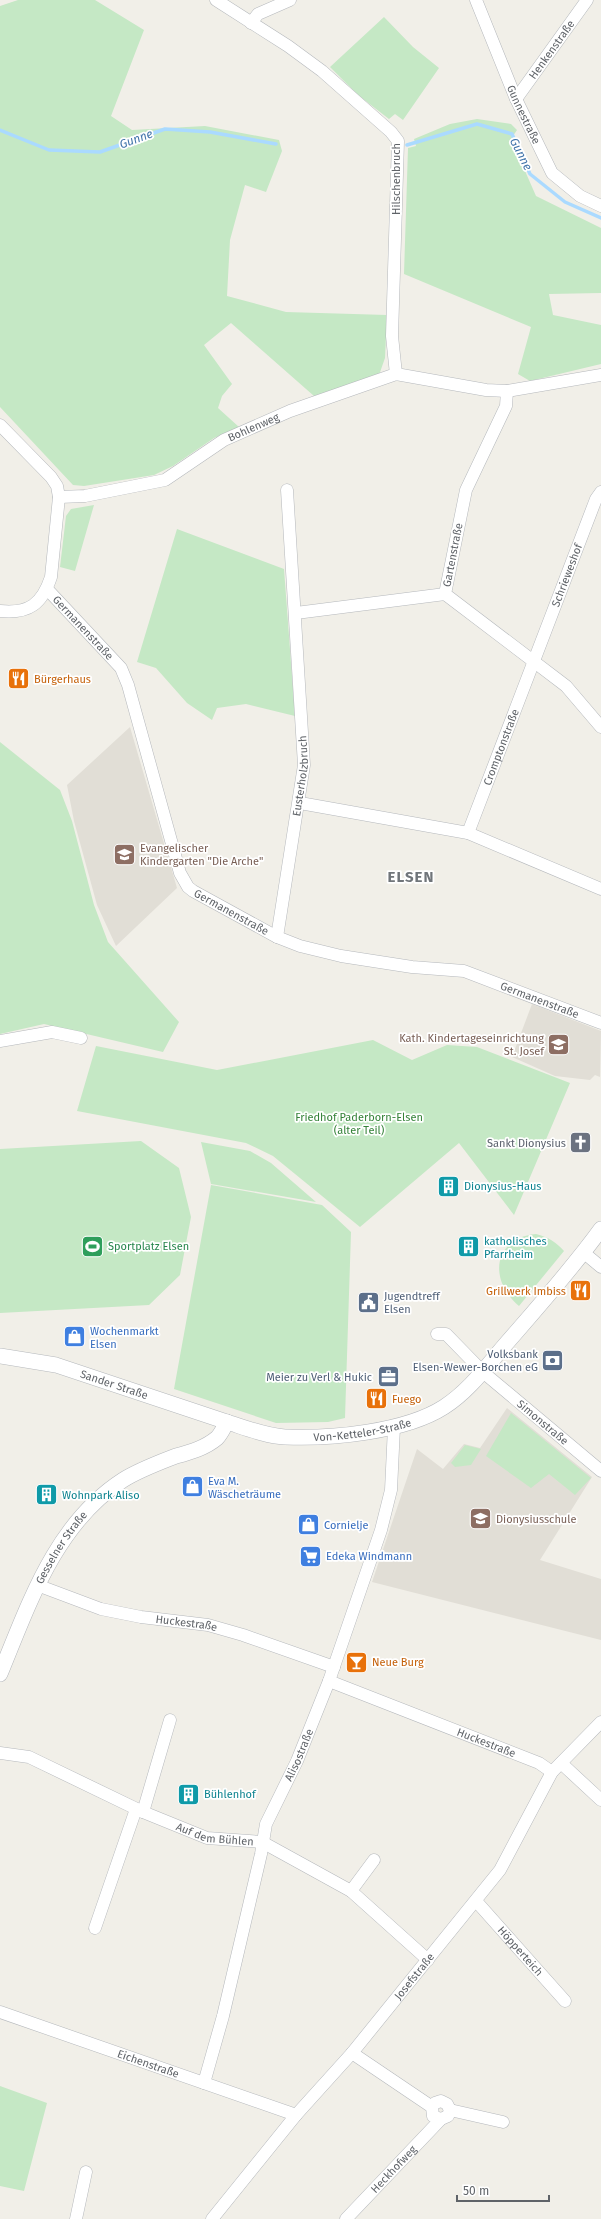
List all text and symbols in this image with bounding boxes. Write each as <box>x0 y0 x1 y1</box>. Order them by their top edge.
street label: Henkenstraße <box>526 17 577 81</box>
street label: Gunnestraße <box>504 83 543 146</box>
water label: Gunne <box>117 127 155 151</box>
water label: Gunne <box>507 135 535 173</box>
street label: Hilschenbruch <box>390 143 403 215</box>
street label: Bohlenweg <box>226 410 281 444</box>
street label: Gartenstraße <box>440 522 466 588</box>
street label: Schrieweshof <box>549 541 585 609</box>
street label: Germanenstraße <box>50 593 116 662</box>
restaurant icon: Bürgerhaus <box>6 666 32 692</box>
place label: Bürgerhaus <box>34 673 91 686</box>
street label: Cromptonstraße <box>480 707 521 787</box>
street label: Eusterholzbruch <box>290 735 311 817</box>
school or university icon: Evangelischer Kindergarten "Die Arche" <box>112 841 138 867</box>
place label: Evangelischer Kindergarten "Die Arche" <box>140 842 263 868</box>
district label: ELSEN <box>388 868 434 886</box>
street label: Germanenstraße <box>192 886 271 938</box>
street label: Germanenstraße <box>499 979 581 1021</box>
school or university icon: Kath. Kindertageseinrichtung St. Josef <box>546 1031 572 1057</box>
place label: Kath. Kindertageseinrichtung St. Josef <box>399 1032 545 1058</box>
park label: Friedhof Paderborn-Elsen (alter Teil) <box>295 1111 423 1137</box>
church icon: Sankt Dionysius <box>568 1130 594 1156</box>
place label: Sankt Dionysius <box>487 1137 566 1150</box>
building icon: Dionysius-Haus <box>435 1173 461 1199</box>
place label: Dionysius-Haus <box>464 1180 541 1193</box>
sports icon: Sportplatz Elsen <box>80 1233 106 1259</box>
building icon: katholisches Pfarrheim <box>455 1234 481 1260</box>
place label: katholisches Pfarrheim <box>484 1235 547 1261</box>
place label: Sportplatz Elsen <box>108 1240 189 1253</box>
restaurant icon: Grillwerk Imbiss <box>568 1278 594 1304</box>
place label: Grillwerk Imbiss <box>486 1285 566 1298</box>
public building icon: Jugendtreff Elsen <box>356 1289 382 1315</box>
place label: Jugendtreff Elsen <box>384 1290 441 1316</box>
shop icon: Wochenmarkt Elsen <box>61 1324 87 1350</box>
place label: Wochenmarkt Elsen <box>90 1325 159 1351</box>
bank icon: Volksbank Elsen-Wewer-Borchen eG <box>540 1347 566 1373</box>
place label: Volksbank Elsen-Wewer-Borchen eG <box>413 1348 538 1374</box>
office icon: Meier zu Verl & Hukic <box>375 1364 401 1390</box>
street label: Sander Straße <box>79 1367 150 1402</box>
place label: Meier zu Verl & Hukic <box>266 1371 372 1384</box>
restaurant icon: Fuego <box>363 1386 389 1412</box>
place label: Fuego <box>392 1393 421 1406</box>
street label: Simonstraße <box>514 1397 571 1447</box>
street label: Von-Ketteler-Straße <box>313 1416 413 1444</box>
shop icon: Eva M. Wäscheträume <box>180 1474 206 1500</box>
place label: Eva M. Wäscheträume <box>208 1475 281 1501</box>
building icon: Wohnpark Aliso <box>34 1482 60 1508</box>
place label: Wohnpark Aliso <box>62 1489 140 1502</box>
school or university icon: Dionysiusschule <box>467 1506 493 1532</box>
street label: Gesselner Straße <box>33 1508 90 1586</box>
shop icon: Cornielje <box>295 1512 321 1538</box>
place label: Dionysiusschule <box>496 1513 576 1526</box>
place label: Cornielje <box>324 1519 368 1532</box>
supermarket icon: Edeka Windmann <box>298 1543 324 1569</box>
place label: Edeka Windmann <box>326 1550 412 1563</box>
street label: Huckestraße <box>155 1612 219 1634</box>
bar icon: Neue Burg <box>344 1649 370 1675</box>
place label: Neue Burg <box>372 1656 424 1669</box>
street label: Huckestraße <box>455 1725 518 1760</box>
street label: Alisostraße <box>282 1727 316 1783</box>
building icon: Bühlenhof <box>175 1781 201 1807</box>
place label: Bühlenhof <box>204 1788 257 1801</box>
street label: Auf dem Bühlen <box>174 1820 254 1848</box>
street label: Höpperteich <box>495 1924 546 1978</box>
street label: Josefstraße <box>391 1950 437 2002</box>
street label: Eichenstraße <box>116 2047 181 2080</box>
street label: Heckhofweg <box>368 2142 419 2195</box>
scale bar <box>457 2177 549 2203</box>
text: 50 m <box>463 2184 489 2198</box>

